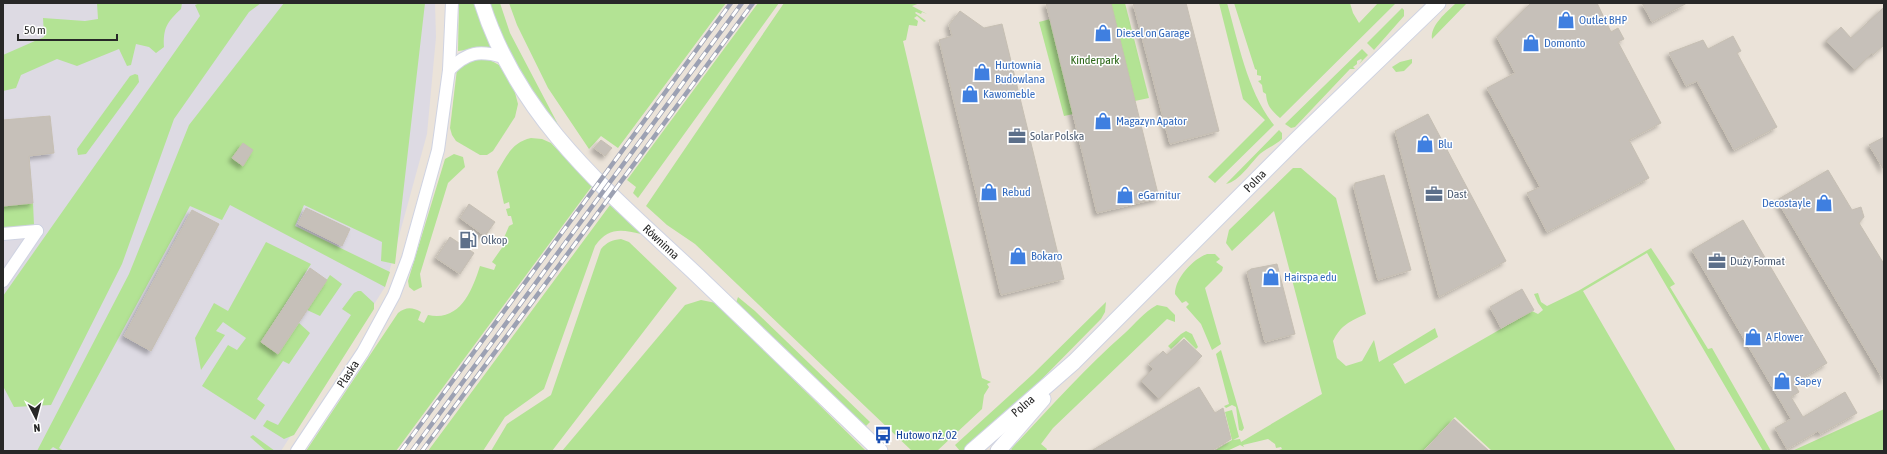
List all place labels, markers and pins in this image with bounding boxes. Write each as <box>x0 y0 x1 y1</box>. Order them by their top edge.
shop icon: Outlet BHP <box>1556 10 1576 30</box>
place label: Outlet BHP <box>1579 13 1628 27</box>
shop icon: Diesel on Garage <box>1093 23 1113 43</box>
place label: Diesel on Garage <box>1116 26 1190 40</box>
shop icon: Domonto <box>1521 33 1541 53</box>
place label: Domonto <box>1544 36 1586 50</box>
place label: Hurtownia Budowlana <box>995 58 1045 86</box>
shop icon: Hurtownia Budowlana <box>972 62 992 82</box>
shop icon: Kawomeble <box>960 84 980 104</box>
place label: Kawomeble <box>983 87 1035 101</box>
shop icon: Magazyn Apator <box>1093 111 1113 131</box>
place label: Magazyn Apator <box>1116 114 1187 128</box>
office icon: Solar Polska <box>1007 126 1027 146</box>
place label: Solar Polska <box>1030 129 1084 143</box>
shop icon: Blu <box>1415 134 1435 154</box>
place label: Blu <box>1438 137 1453 151</box>
shop icon: Rebud <box>979 182 999 202</box>
office icon: Dast <box>1424 184 1444 204</box>
place label: Rebud <box>1002 185 1031 199</box>
shop icon: eGarnitur <box>1115 185 1135 205</box>
place label: Dast <box>1447 187 1468 201</box>
place label: eGarnitur <box>1138 188 1181 202</box>
shop icon: Decostayle <box>1814 193 1834 213</box>
place label: Decostayle <box>1762 196 1811 210</box>
fuel station icon: Olkop <box>458 230 478 250</box>
place label: Olkop <box>481 233 508 247</box>
shop icon: Bokaro <box>1008 246 1028 266</box>
place label: Bokaro <box>1031 249 1063 263</box>
office icon: Duży Format <box>1707 251 1727 271</box>
place label: Duży Format <box>1730 254 1785 268</box>
shop icon: Hairspa edu <box>1261 267 1281 287</box>
place label: Hairspa edu <box>1284 270 1337 284</box>
shop icon: A Flower <box>1743 327 1763 347</box>
place label: A Flower <box>1766 330 1803 344</box>
shop icon: Sapey <box>1772 371 1792 391</box>
place label: Sapey <box>1795 374 1822 388</box>
bus stop icon: Hutowo nż. 02 <box>873 425 893 445</box>
place label: Hutowo nż. 02 <box>896 428 957 442</box>

